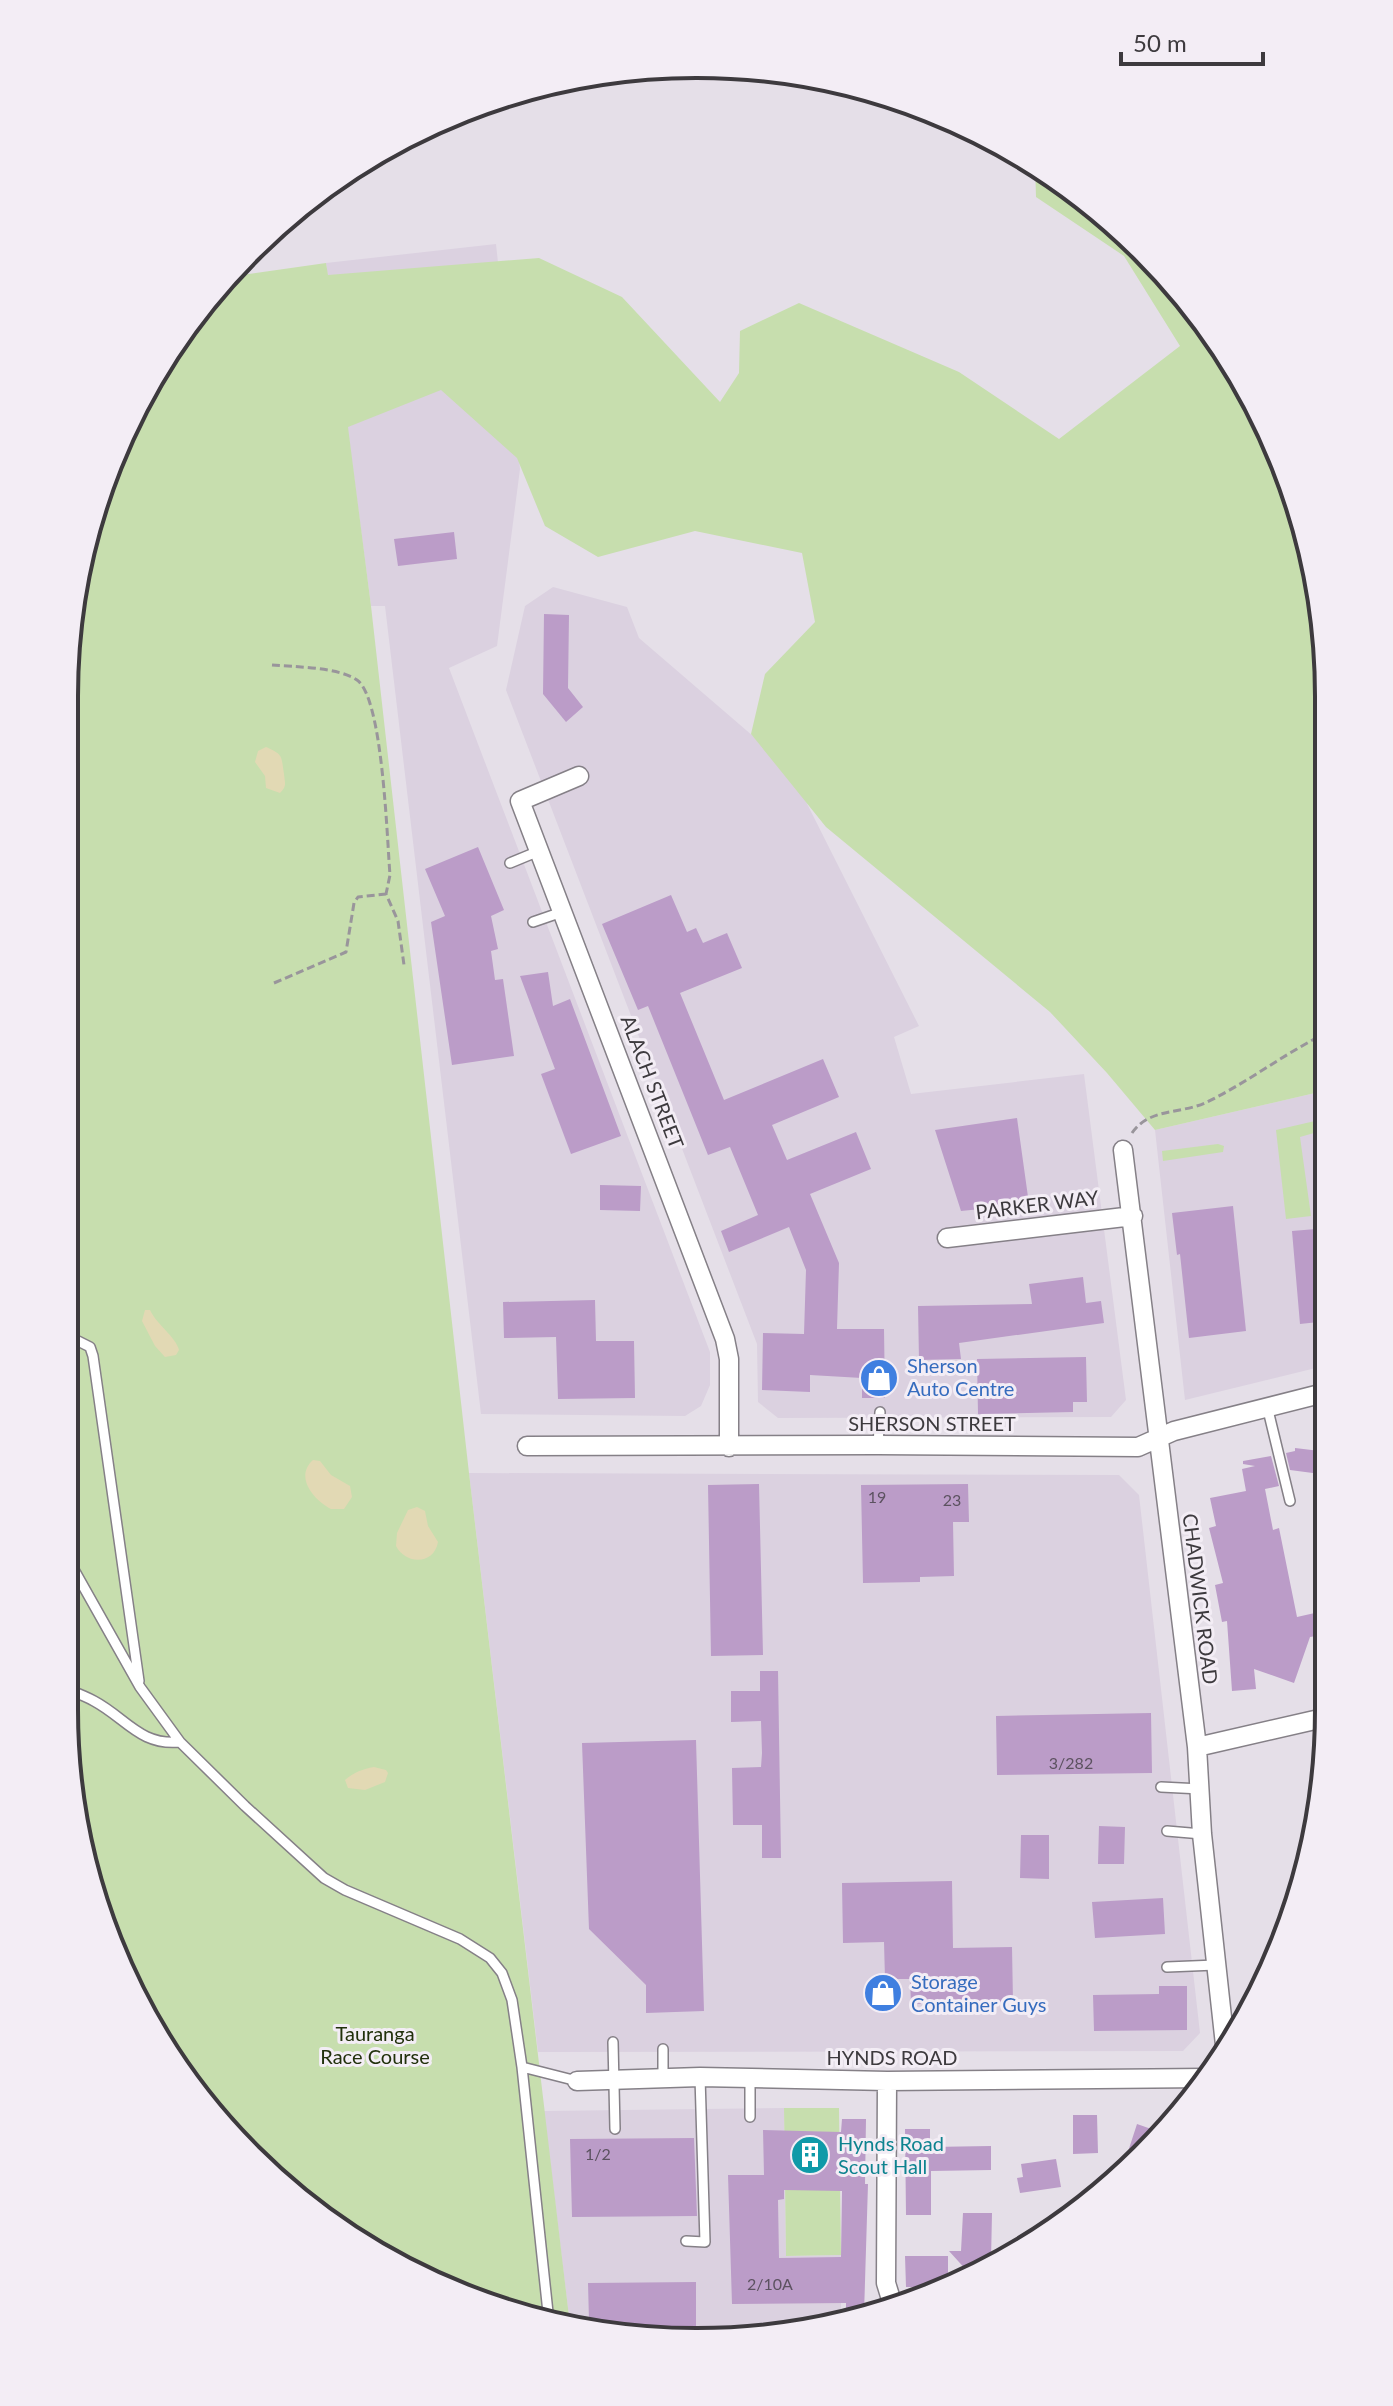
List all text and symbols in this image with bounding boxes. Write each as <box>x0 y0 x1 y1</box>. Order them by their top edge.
scale bar <box>1121 16 1263 66</box>
text: 50 m <box>1133 28 1187 57</box>
street label: ALACH STREET <box>616 1012 689 1152</box>
street label: PARKER WAY <box>974 1184 1100 1223</box>
place label: Sherson Auto Centre <box>907 1353 1014 1400</box>
shop icon: Sherson Auto Centre <box>858 1357 900 1399</box>
street label: SHERSON STREET <box>848 1411 1016 1435</box>
house number: 19 <box>868 1487 886 1506</box>
house number: 23 <box>943 1490 961 1509</box>
street label: CHADWICK ROAD <box>1179 1512 1223 1686</box>
house number: 3/282 <box>1049 1753 1093 1772</box>
place label: Storage Container Guys <box>911 1969 1047 2016</box>
shop icon: Storage Container Guys <box>862 1972 904 2014</box>
park label: Tauranga Race Course <box>320 2021 430 2068</box>
street label: HYNDS ROAD <box>827 2045 957 2069</box>
place label: Hynds Road Scout Hall <box>838 2131 944 2178</box>
building icon: Hynds Road Scout Hall <box>789 2134 831 2176</box>
house number: 1/2 <box>585 2144 611 2163</box>
house number: 2/10A <box>747 2274 793 2293</box>

